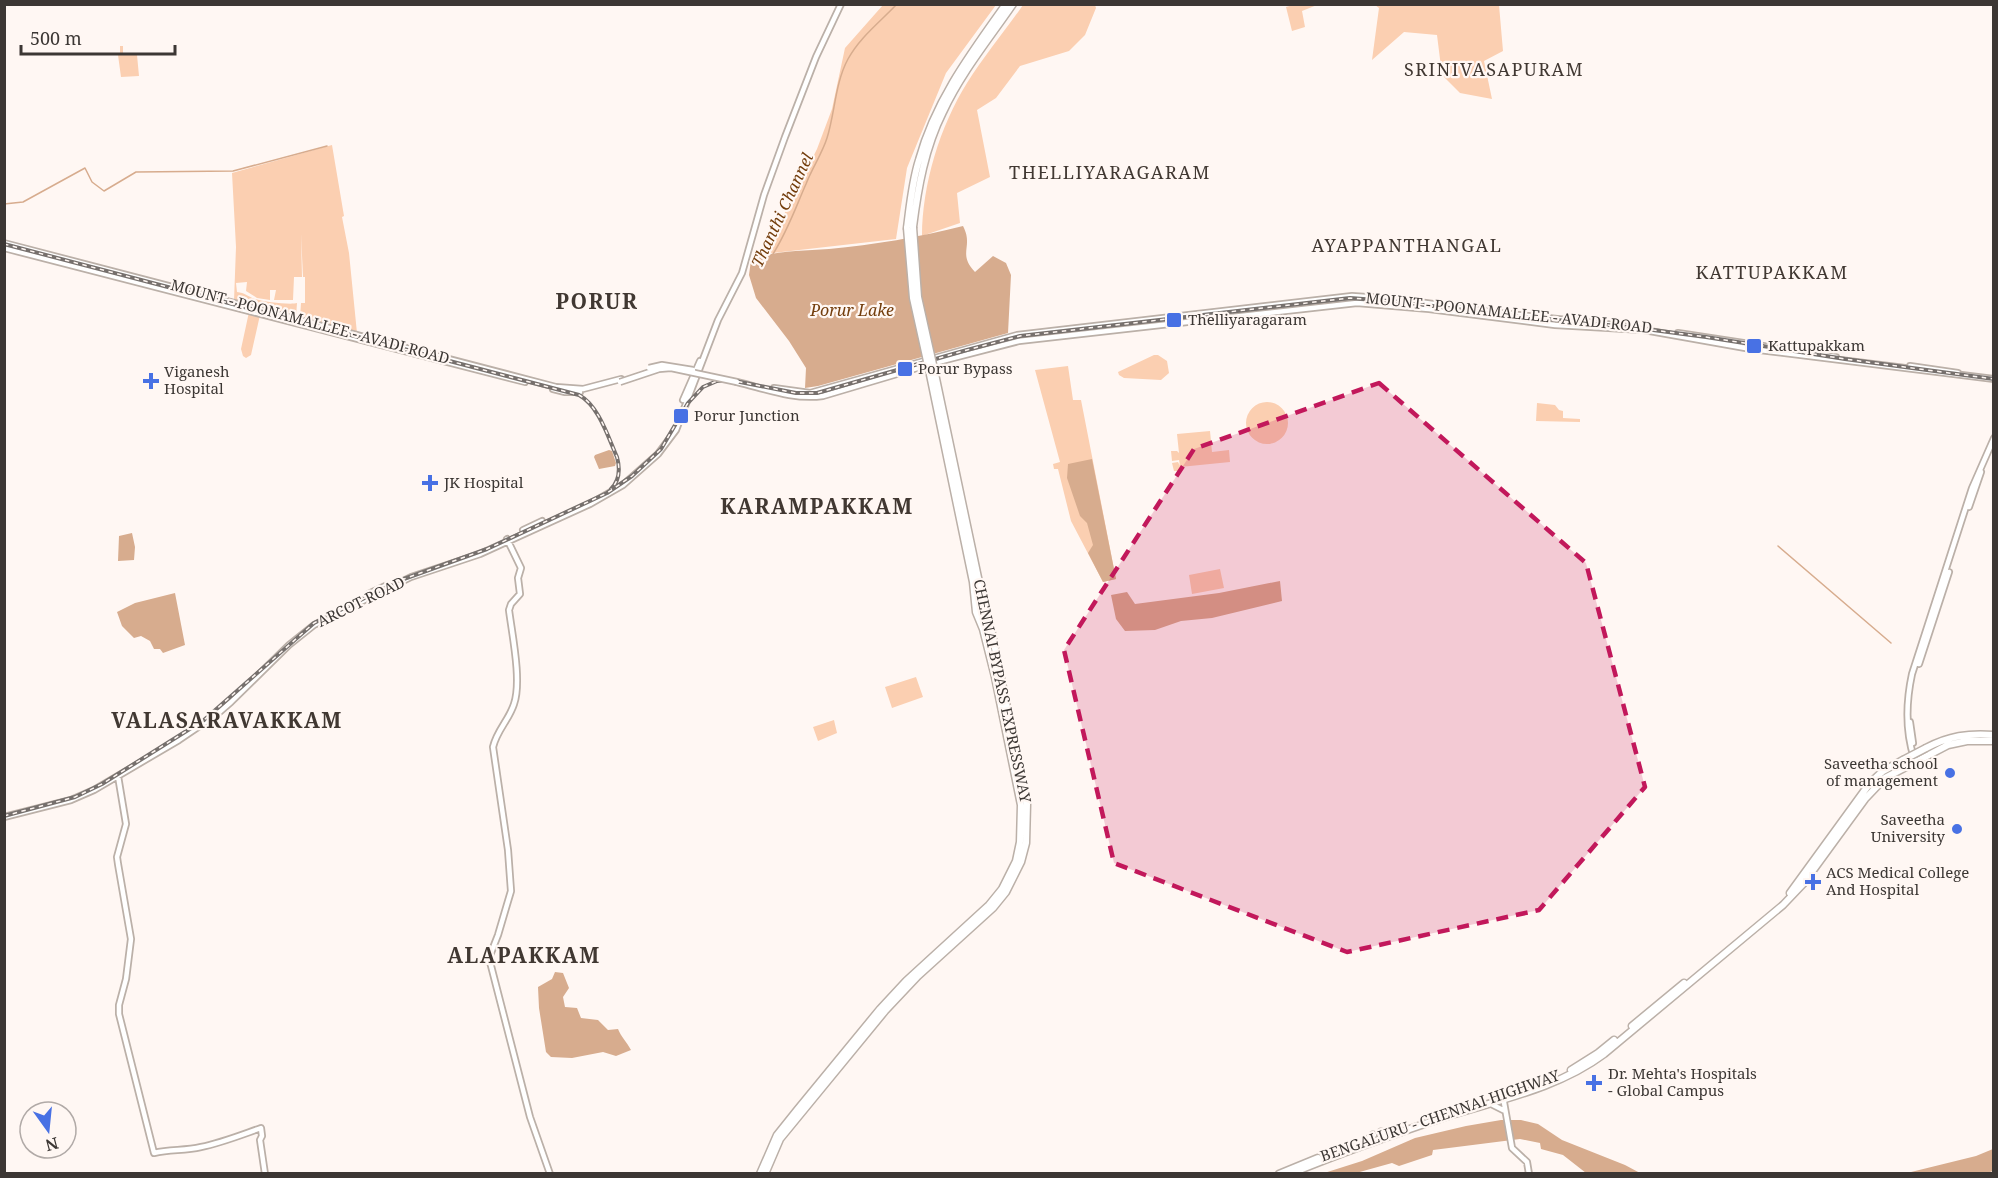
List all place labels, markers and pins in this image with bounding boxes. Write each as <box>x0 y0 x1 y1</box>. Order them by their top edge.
place label: Thelliyaragaram <box>1188 309 1307 329</box>
marker: Thelliyaragaram <box>1165 311 1183 329</box>
place label: Kattupakkam <box>1768 335 1865 355</box>
marker: Kattupakkam <box>1745 337 1763 355</box>
place label: Porur Bypass <box>918 358 1013 378</box>
marker: Porur Bypass <box>896 360 914 378</box>
place label: Viganesh Hospital <box>164 361 230 398</box>
marker: Viganesh Hospital <box>142 372 160 390</box>
place label: Porur Junction <box>694 405 800 425</box>
marker: Porur Junction <box>672 407 690 425</box>
place label: JK Hospital <box>443 472 524 492</box>
marker: JK Hospital <box>421 474 439 492</box>
place label: Saveetha school of management <box>1824 753 1938 790</box>
marker: Saveetha school of management <box>1943 766 1957 780</box>
place label: Saveetha University <box>1871 809 1946 846</box>
marker: Saveetha University <box>1950 822 1964 836</box>
place label: ACS Medical College And Hospital <box>1826 862 1969 899</box>
marker: ACS Medical College And Hospital <box>1804 873 1822 891</box>
place label: Dr. Mehta's Hospitals - Global Campus <box>1608 1063 1757 1100</box>
marker: Dr. Mehta's Hospitals - Global Campus <box>1585 1074 1603 1092</box>

